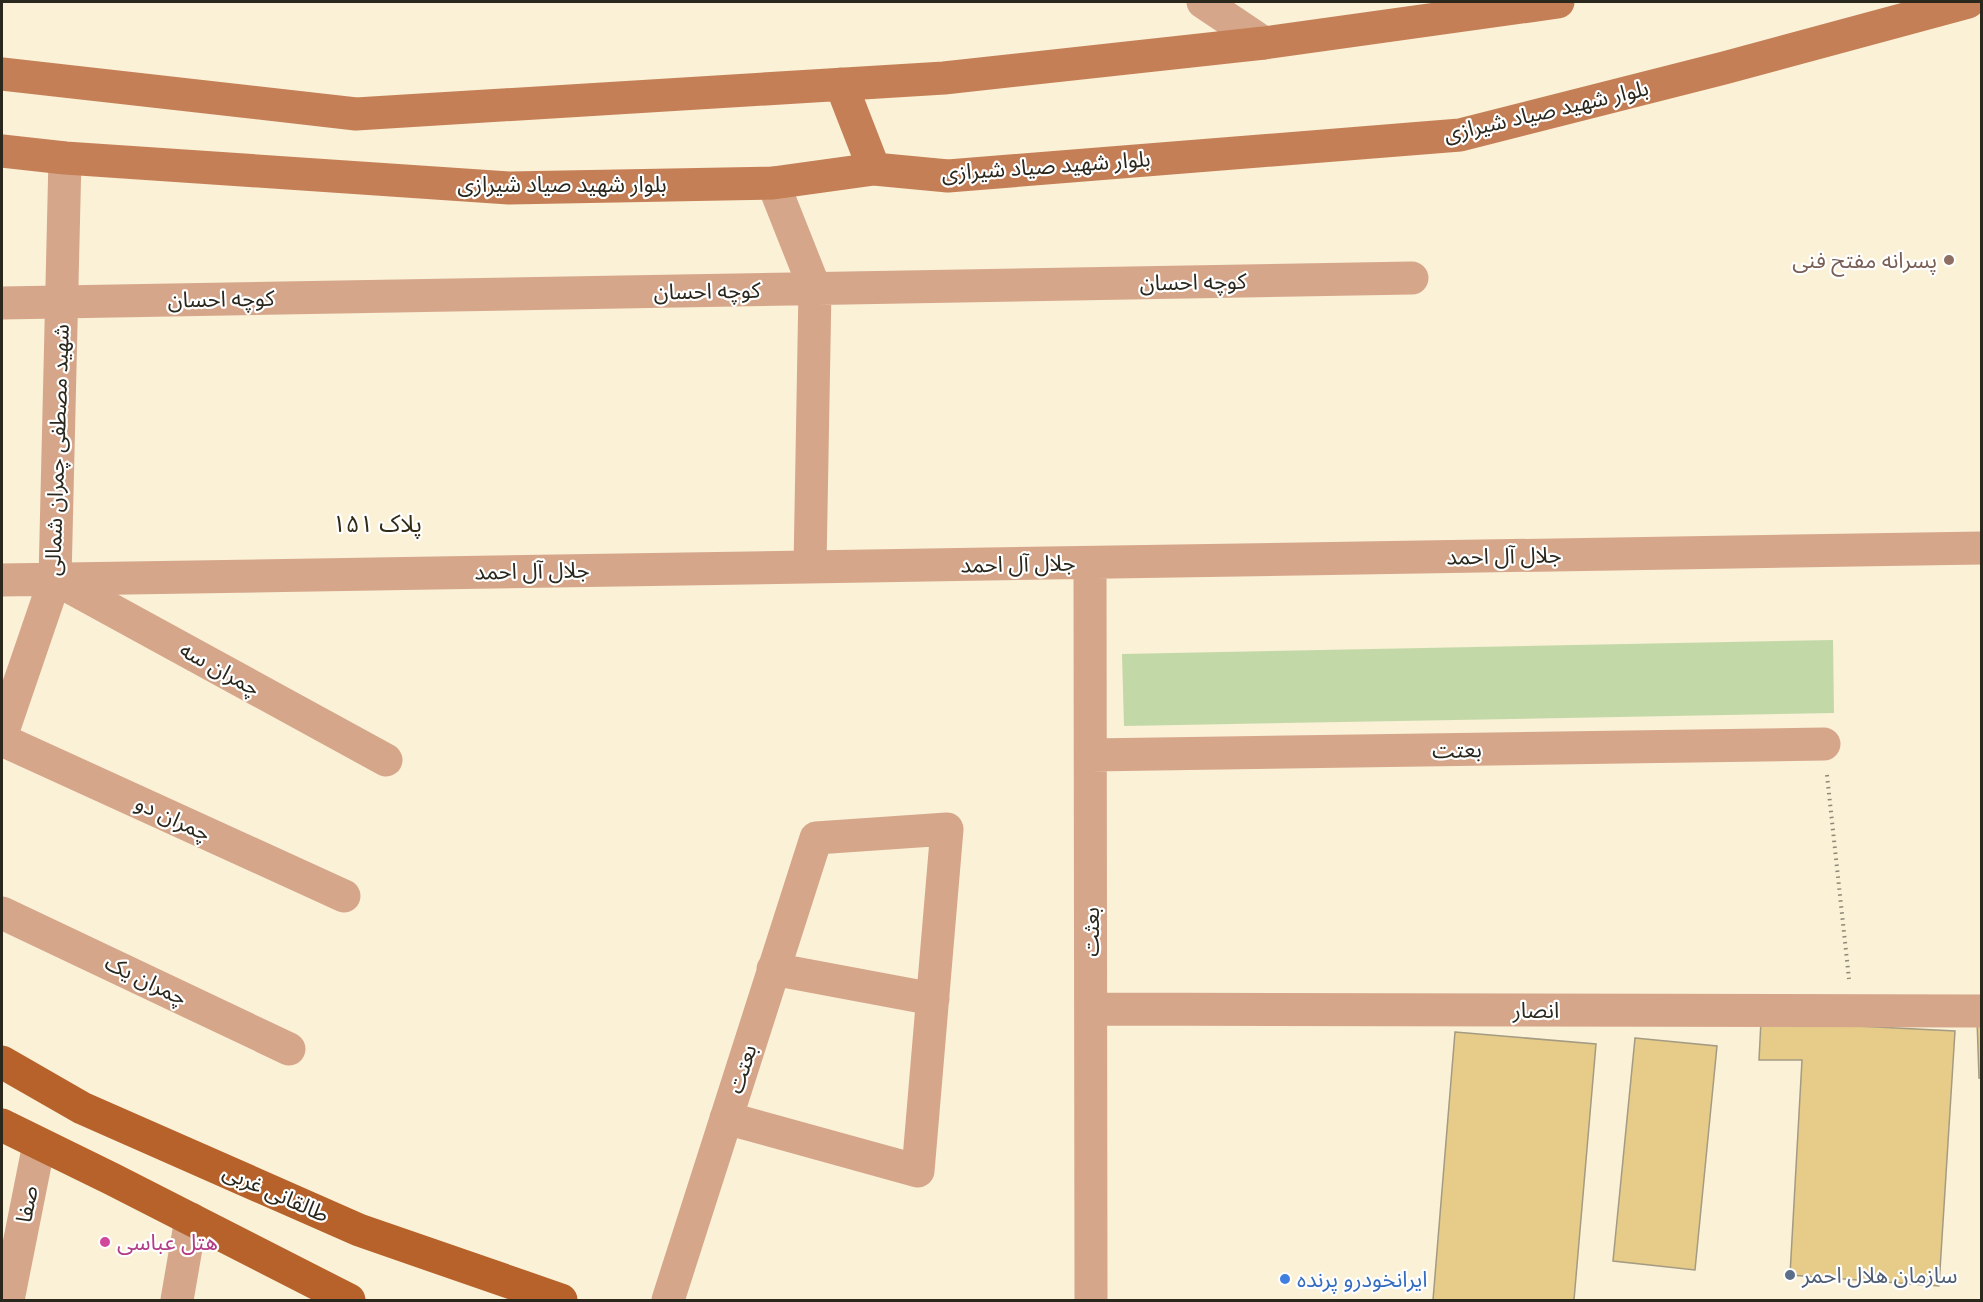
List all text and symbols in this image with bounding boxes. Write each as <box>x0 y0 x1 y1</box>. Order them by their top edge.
street label: بلوار شهید صیاد شیرازی <box>1441 74 1651 148</box>
street label: بلوار شهید صیاد شیرازی <box>941 145 1151 187</box>
street label: بلوار شهید صیاد شیرازی <box>457 171 667 198</box>
place label: پسرانه مفتح فنی <box>1792 247 1937 277</box>
marker: پسرانه مفتح فنی <box>1942 253 1956 267</box>
street label: کوچه احسان <box>1139 268 1248 297</box>
street label: کوچه احسان <box>653 277 762 306</box>
street label: کوچه احسان <box>167 285 276 314</box>
street label: شهید مصطفی چمران شمالی <box>39 324 76 577</box>
district label: ۱۵۱ پلاک <box>332 509 422 539</box>
street label: جلال آل احمد <box>1446 541 1562 571</box>
street label: جلال آل احمد <box>960 549 1076 579</box>
street label: جلال آل احمد <box>474 556 590 586</box>
street label: چمران سه <box>175 636 265 703</box>
street label: بعتت <box>1432 736 1482 764</box>
street label: چمران دو <box>131 789 215 848</box>
street label: بعثت <box>1078 907 1105 957</box>
street label: چمران یک <box>100 949 191 1012</box>
street label: انصار <box>1512 997 1559 1024</box>
street label: بعتت <box>721 1041 763 1097</box>
street label: طالقانی غربی <box>219 1158 333 1228</box>
street label: صفا <box>10 1183 44 1225</box>
place label: هتل عباسی <box>117 1229 218 1256</box>
marker: هتل عباسی <box>98 1235 112 1249</box>
place label: سازمان هلال احمر <box>1801 1262 1957 1289</box>
place label: ایرانخودرو پرنده <box>1297 1266 1428 1294</box>
marker: سازمان هلال احمر <box>1783 1268 1797 1282</box>
marker: ایرانخودرو پرنده <box>1278 1272 1292 1286</box>

